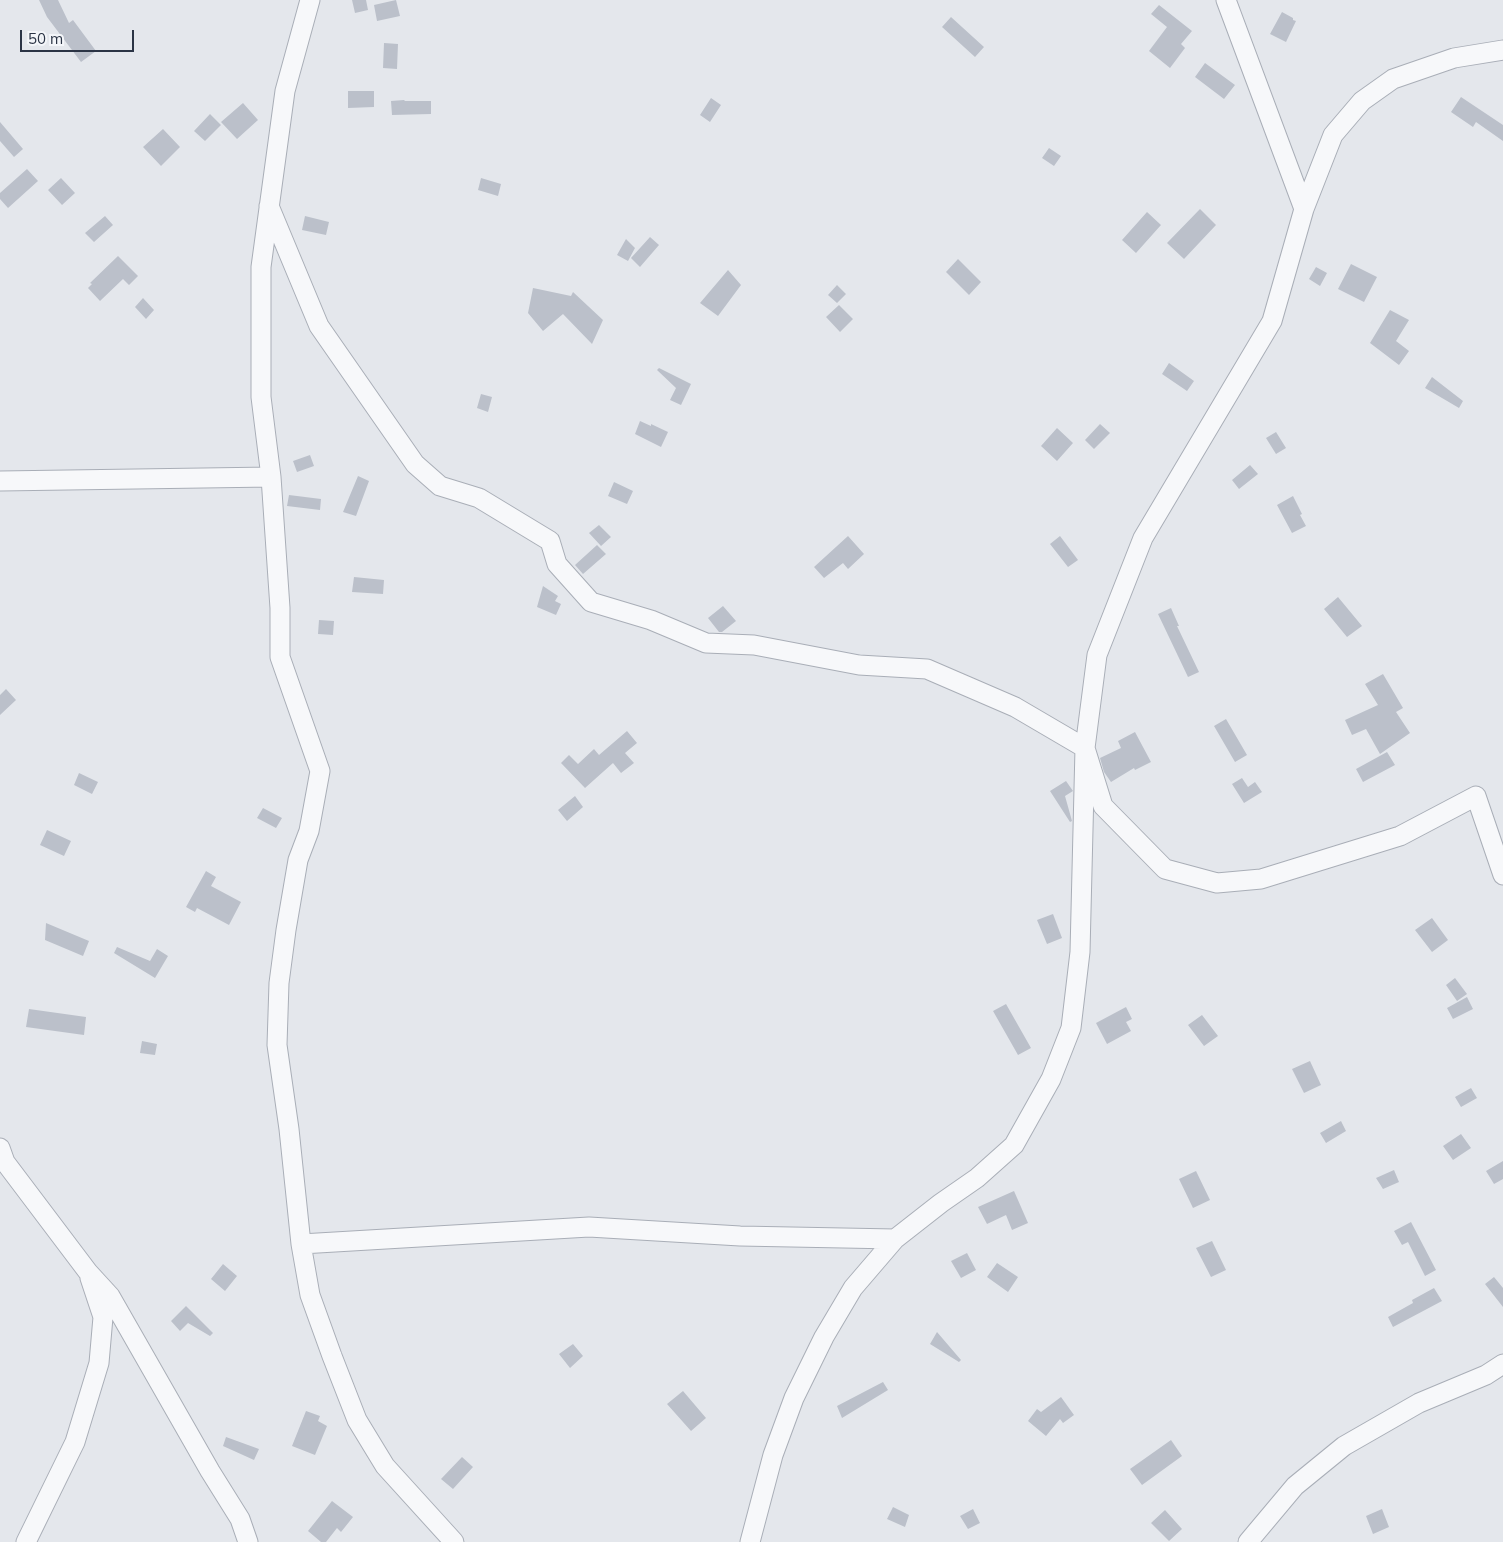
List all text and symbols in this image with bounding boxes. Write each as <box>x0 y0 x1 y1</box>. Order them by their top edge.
scale bar <box>22 20 136 52</box>
text: 50 m <box>28 29 63 48</box>

